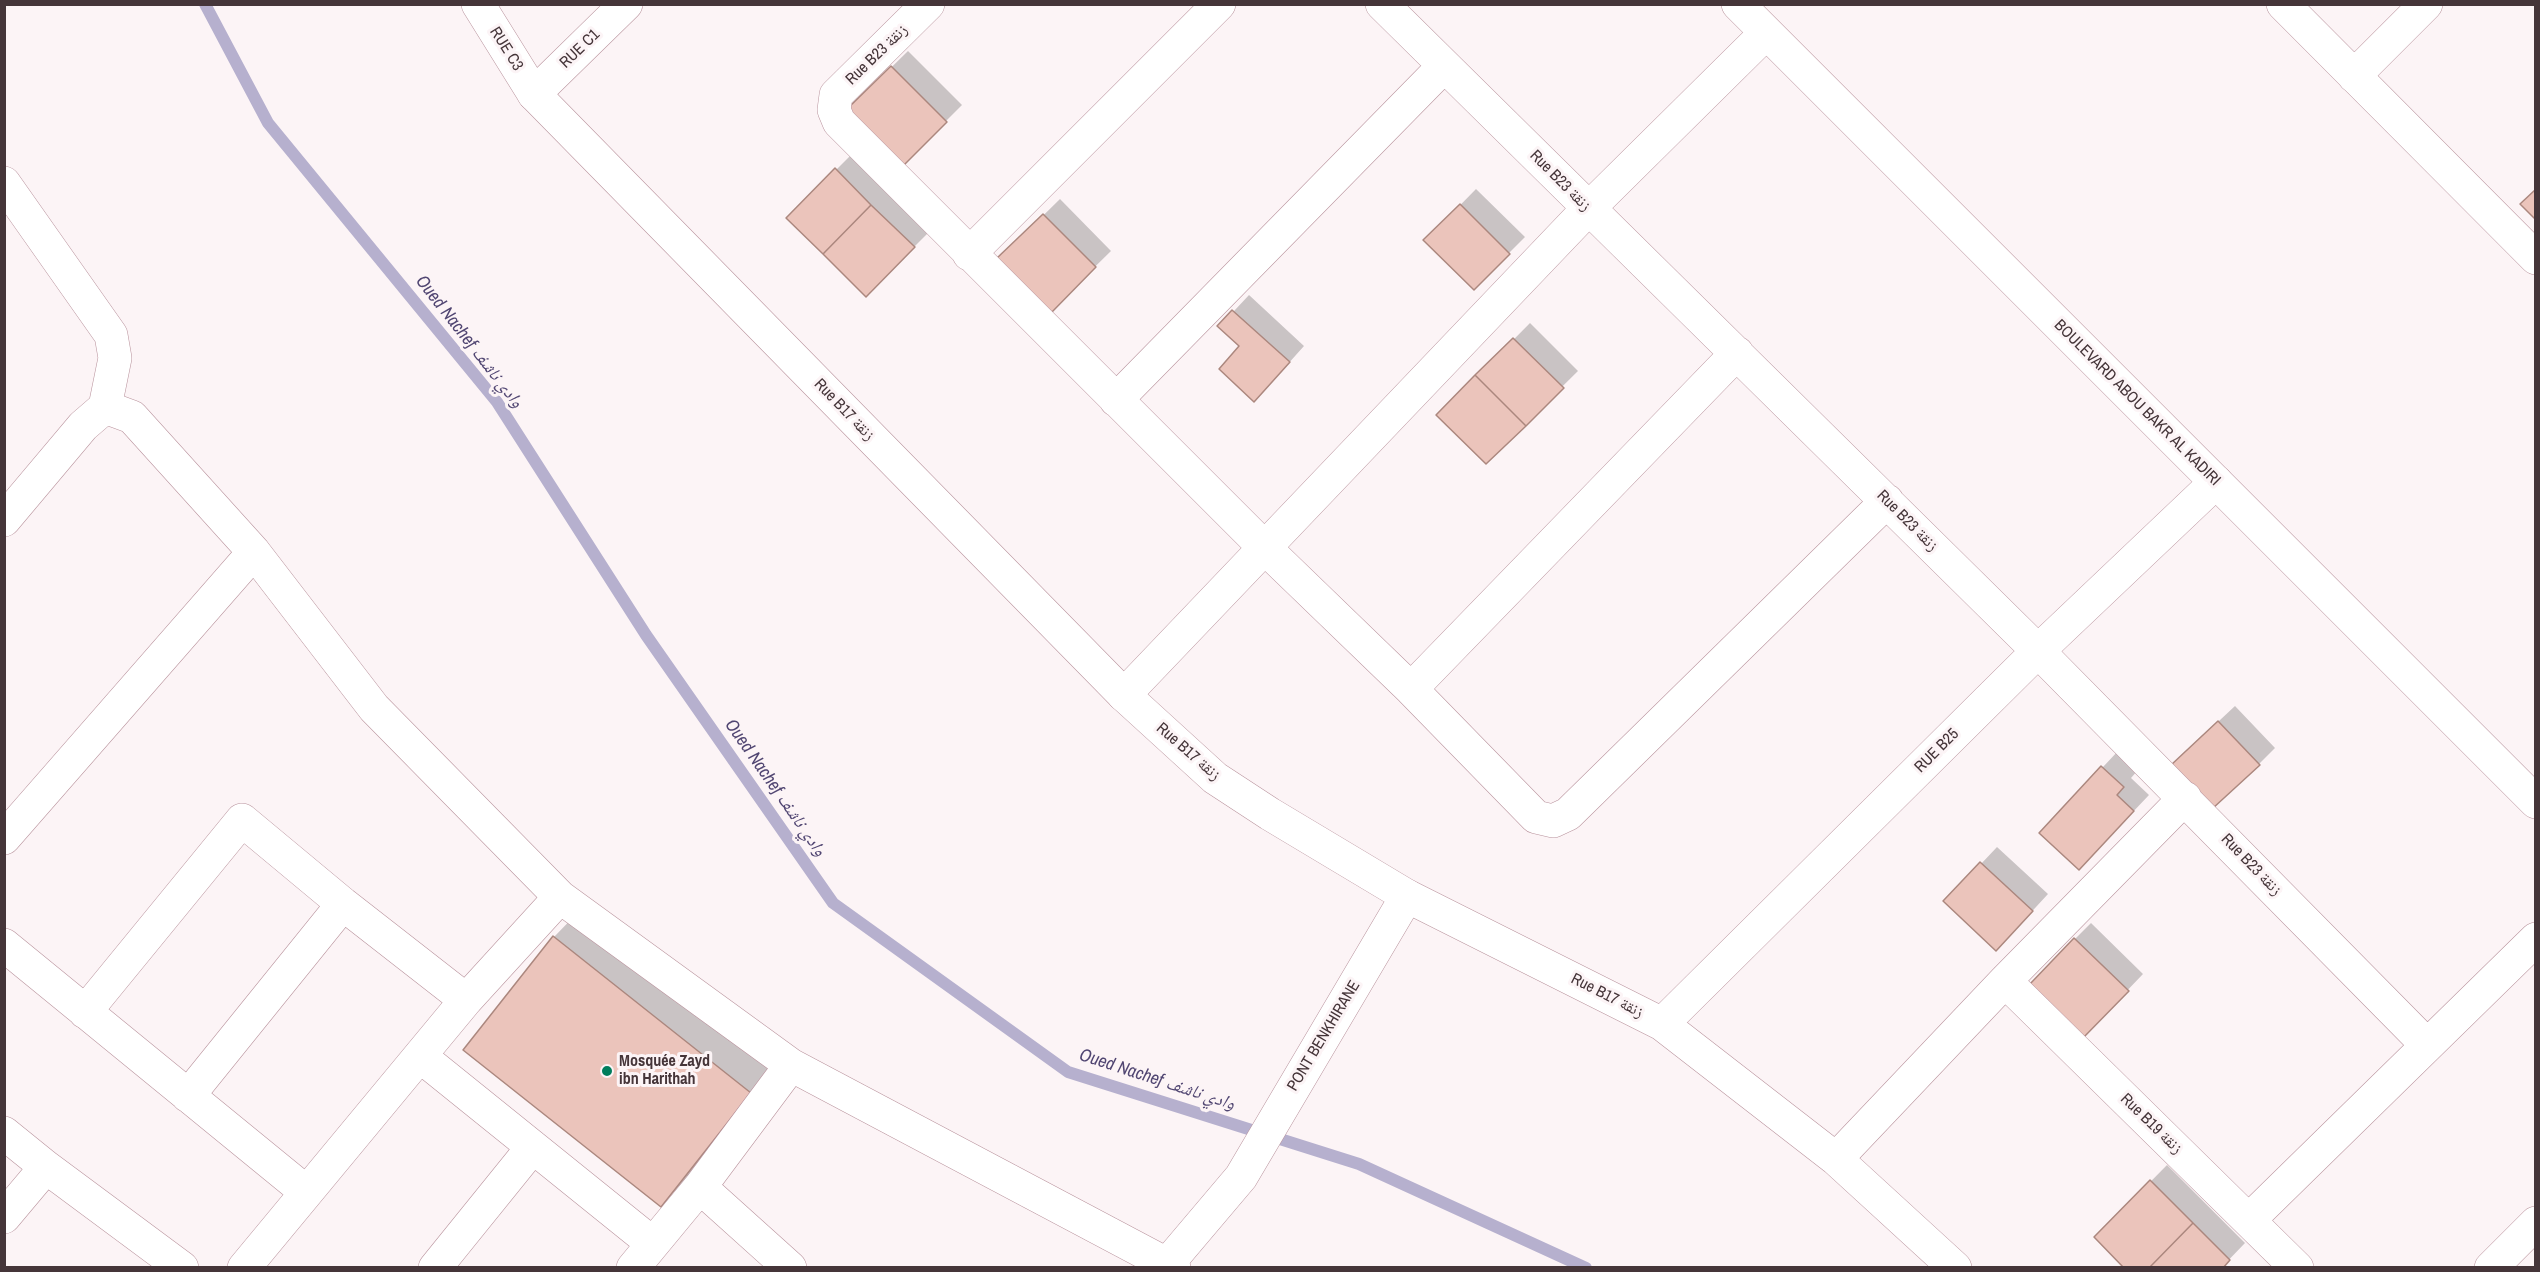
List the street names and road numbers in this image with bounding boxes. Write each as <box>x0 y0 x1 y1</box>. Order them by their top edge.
street label: Rue B23 زنقة <box>842 21 912 89</box>
street label: RUE C3 <box>485 24 527 74</box>
street label: RUE C1 <box>556 25 604 73</box>
street label: Rue B23 زنقة <box>1525 146 1595 216</box>
street label: BOULEVARD ABOU BAKR AL KADIRI <box>2050 316 2224 490</box>
street label: Rue B17 زنقة <box>810 375 878 445</box>
street label: Rue B23 زنقة <box>1872 486 1942 556</box>
street label: Rue B17 زنقة <box>1152 719 1224 785</box>
street label: RUE B25 <box>1911 725 1963 777</box>
street label: Rue B23 زنقة <box>2217 830 2285 900</box>
street label: Rue B17 زنقة <box>1568 970 1646 1022</box>
street label: PONT BENKHIRANE <box>1283 977 1365 1095</box>
street label: Rue B19 زنقة <box>2116 1090 2186 1158</box>

